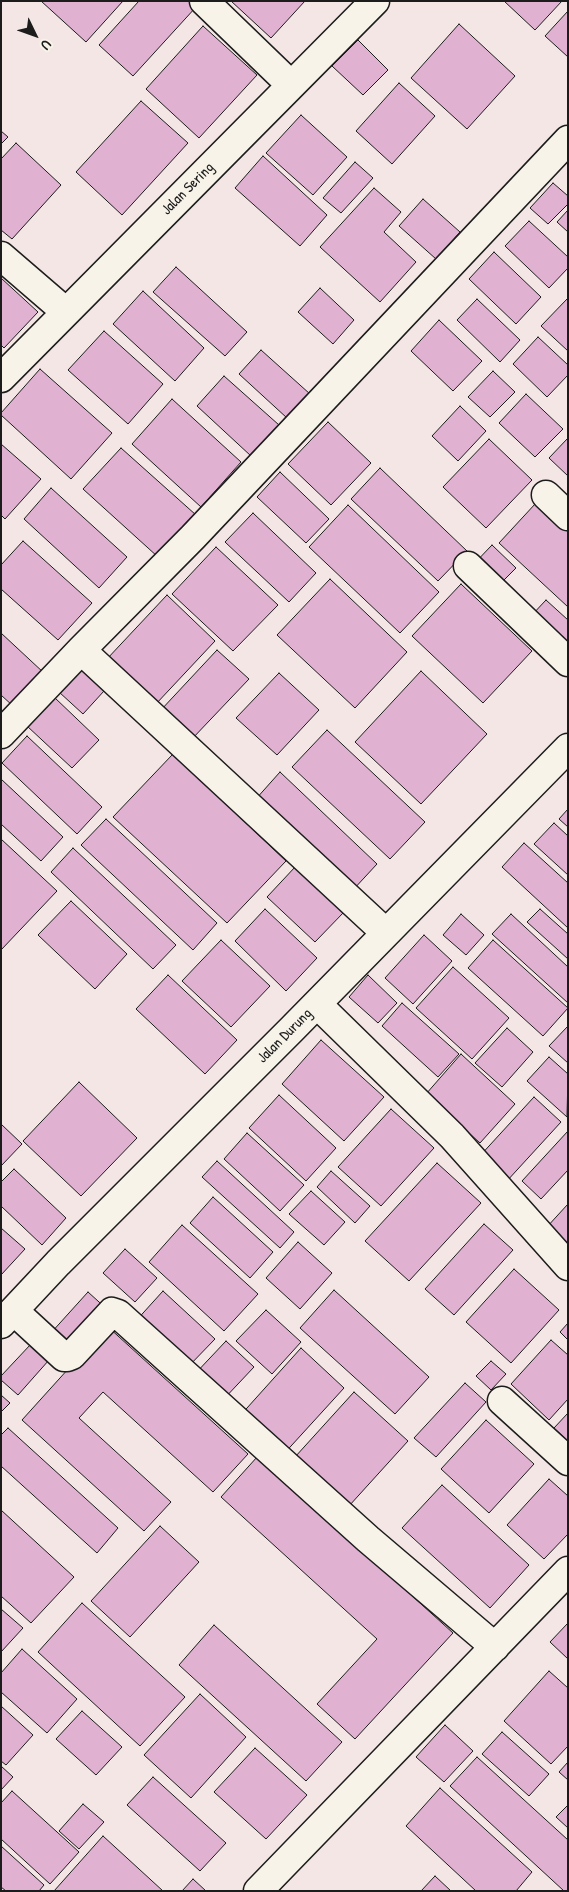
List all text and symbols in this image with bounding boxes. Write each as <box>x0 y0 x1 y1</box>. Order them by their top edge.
north arrow <box>10 10 60 60</box>
text: U <box>37 36 56 55</box>
street label: Jalan Sering <box>158 159 218 219</box>
street label: Jalan Durung <box>254 1005 316 1067</box>

